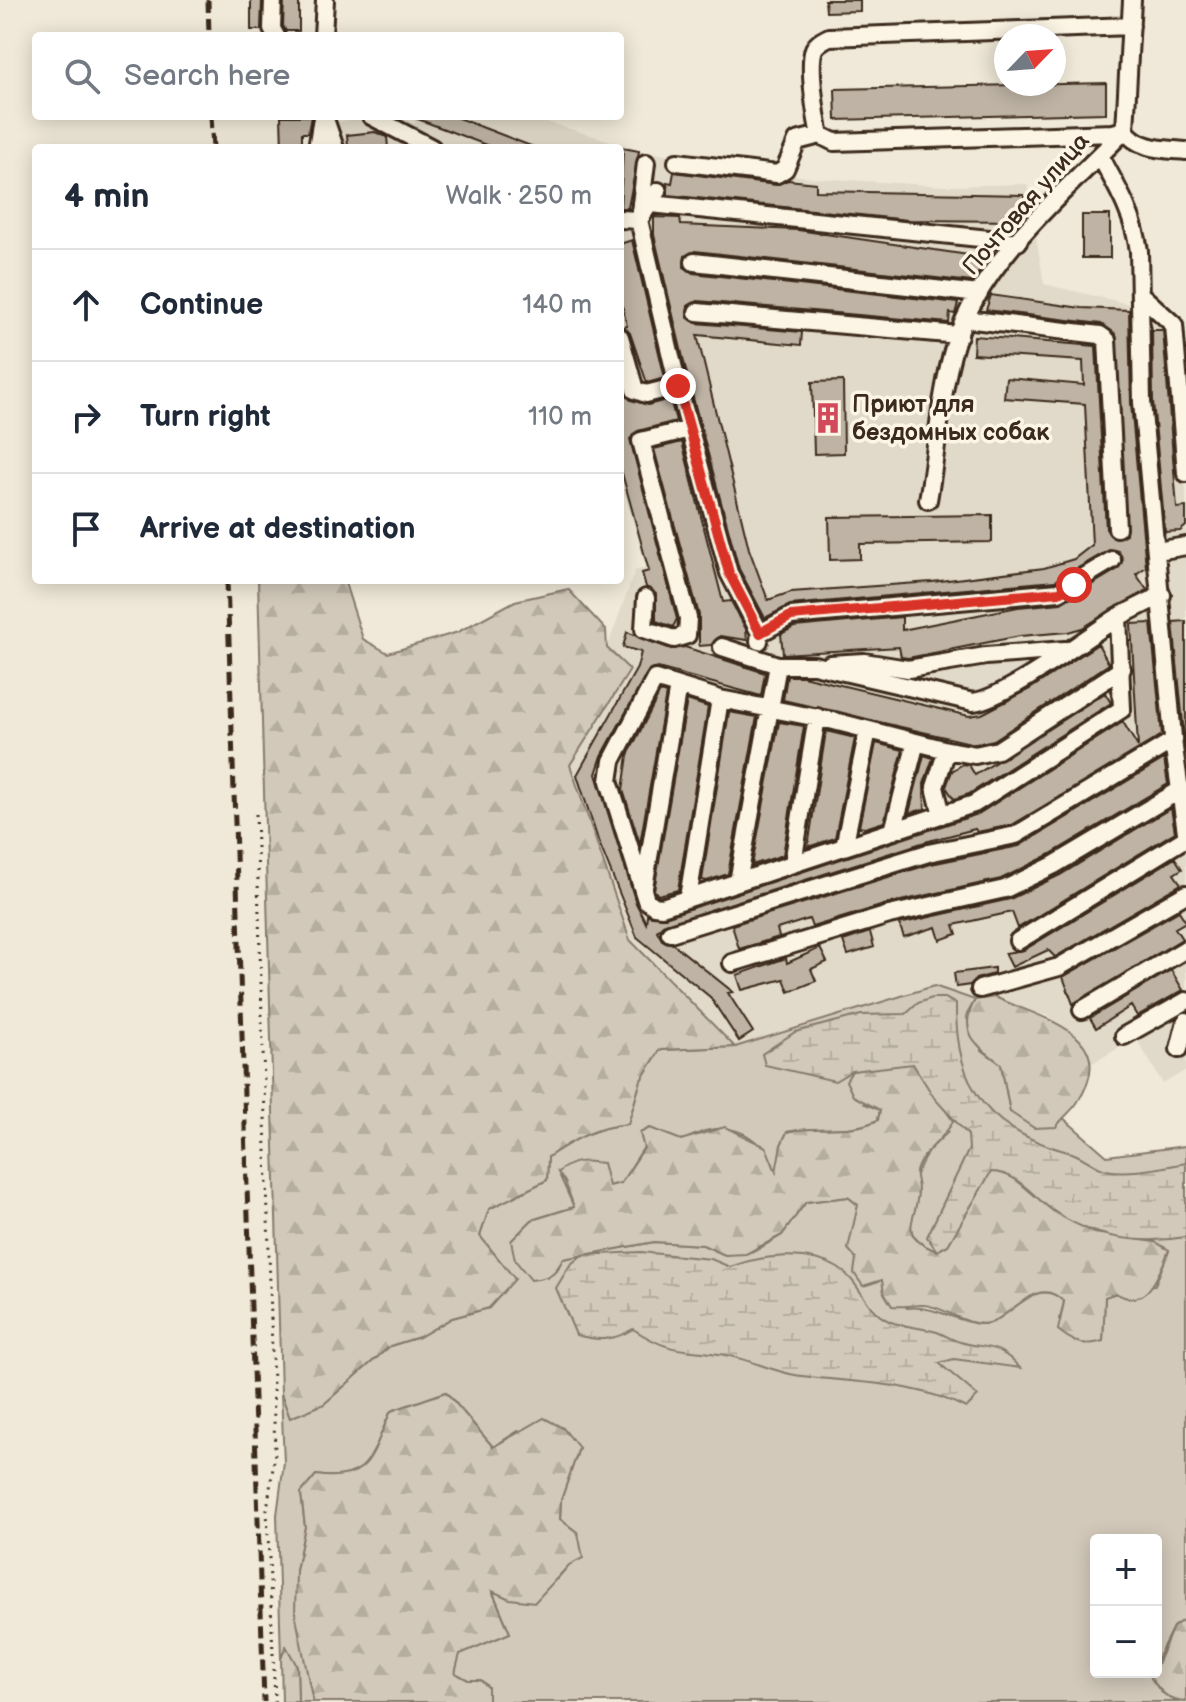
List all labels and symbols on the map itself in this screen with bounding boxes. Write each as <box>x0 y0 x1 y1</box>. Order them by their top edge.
north arrow <box>994 24 1066 96</box>
street label: Почтовая улица <box>956 127 1096 281</box>
route end <box>660 368 696 404</box>
place label: Приют для бездомных собак <box>852 390 1050 447</box>
building icon: Приют для бездомных собак <box>811 401 845 435</box>
route start <box>1056 567 1092 603</box>

